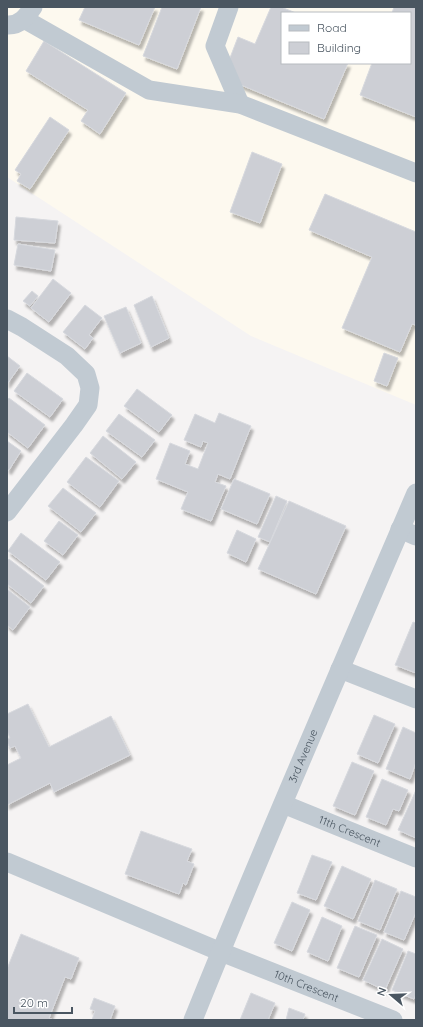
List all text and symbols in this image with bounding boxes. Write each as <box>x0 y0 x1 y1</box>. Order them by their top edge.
legend <box>281 12 411 64</box>
text: Road <box>317 20 347 35</box>
text: Building <box>317 40 361 55</box>
street label: 3rd Avenue <box>285 727 321 785</box>
street label: 11th Crescent <box>317 812 383 850</box>
street label: 10th Crescent <box>272 967 341 1005</box>
north arrow <box>371 975 411 1015</box>
text: N <box>374 986 389 998</box>
scale bar <box>14 989 72 1015</box>
text: 20 m <box>20 995 48 1010</box>

